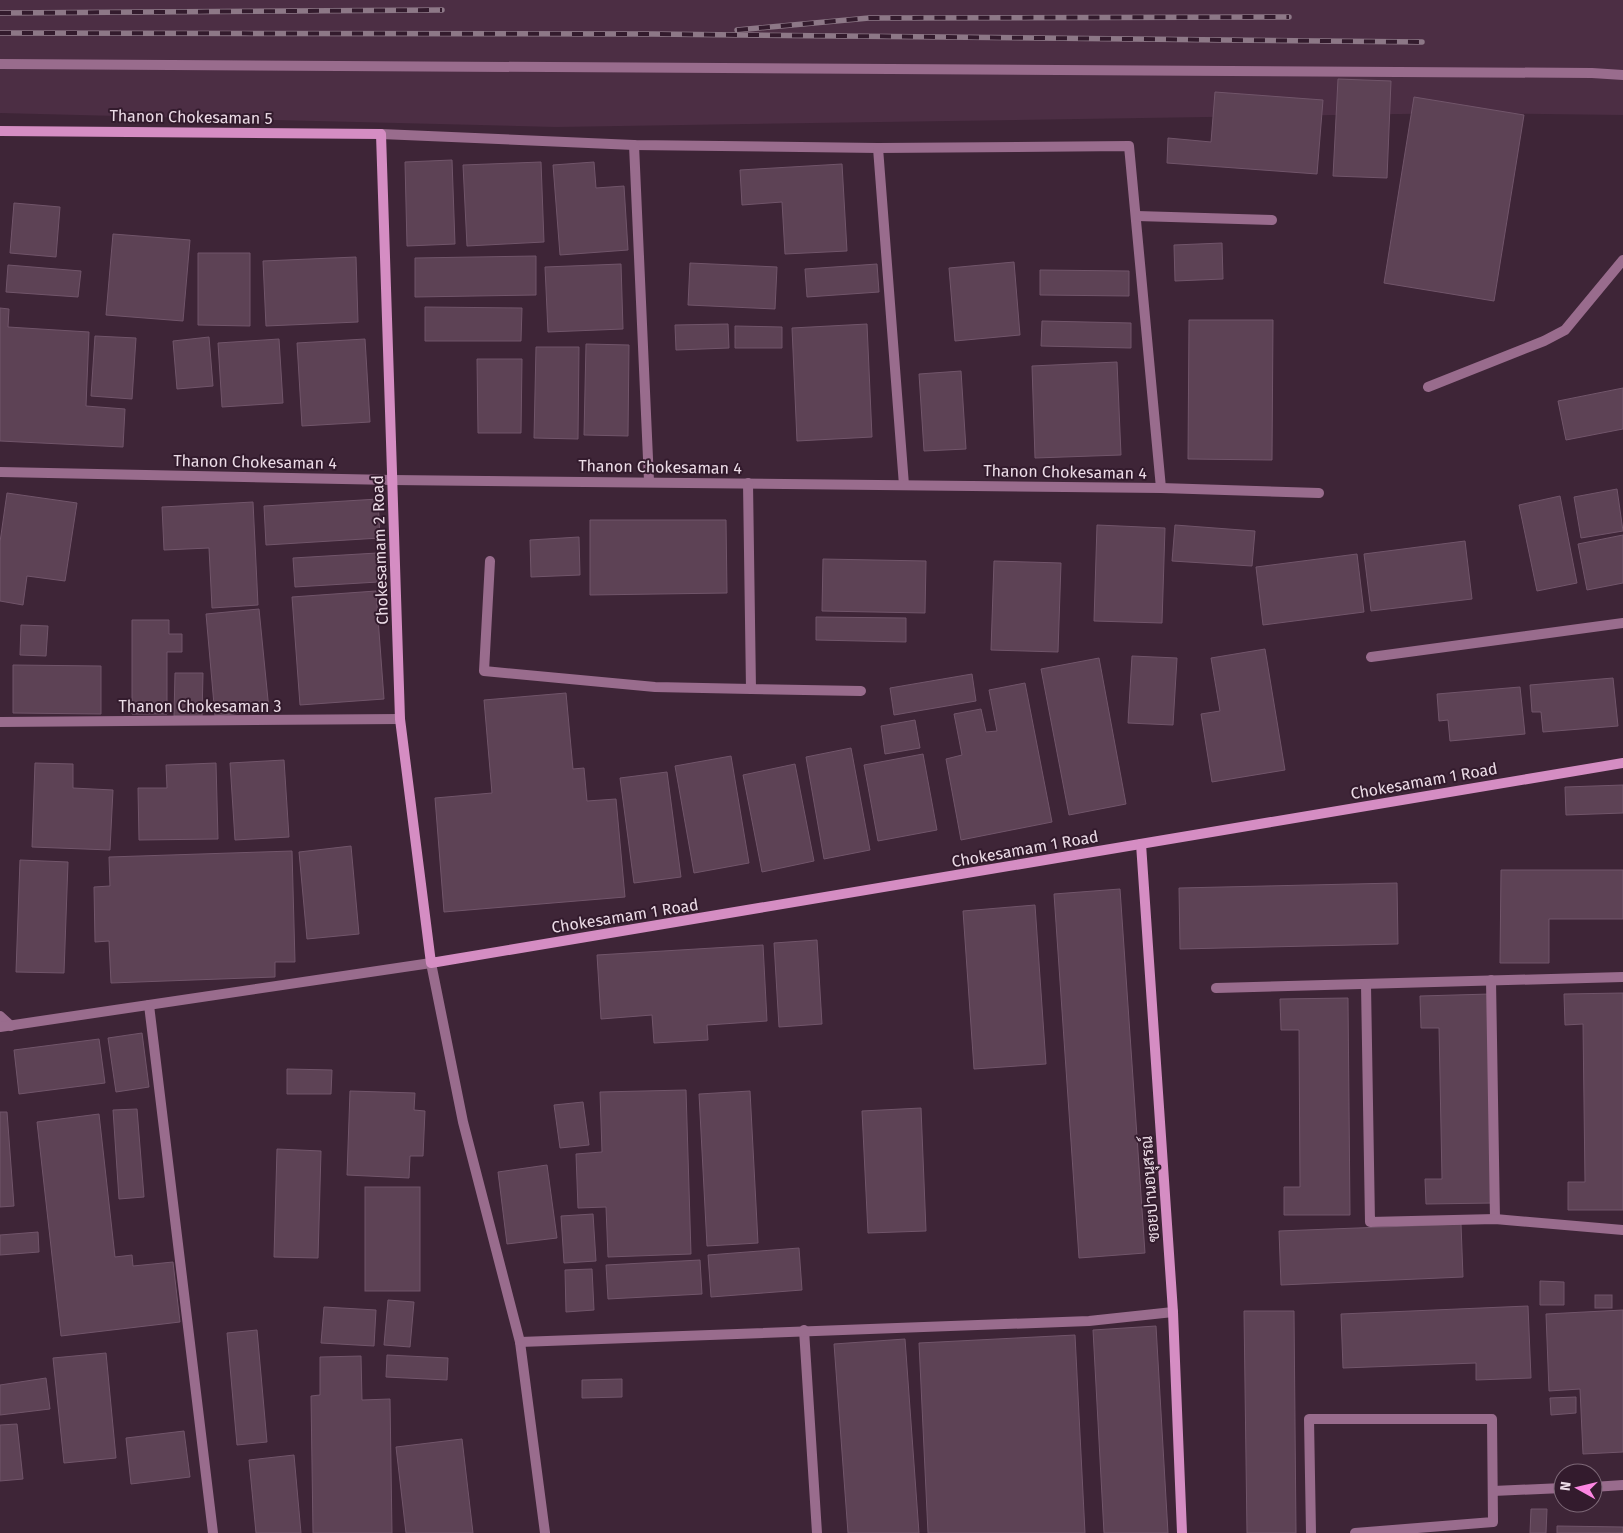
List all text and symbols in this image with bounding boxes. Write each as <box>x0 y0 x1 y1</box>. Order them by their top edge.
street label: Thanon Chokesaman 5 <box>109 106 273 128</box>
street label: Thanon Chokesaman 4 <box>173 451 337 473</box>
street label: Thanon Chokesaman 4 <box>578 456 742 478</box>
street label: Thanon Chokesaman 4 <box>983 461 1147 483</box>
street label: Chokesamam 2 Road <box>368 475 392 625</box>
street label: Thanon Chokesaman 3 <box>118 697 282 716</box>
street label: Chokesamam 1 Road <box>1349 759 1499 803</box>
street label: Chokesamam 1 Road <box>950 827 1100 871</box>
street label: Chokesamam 1 Road <box>550 895 700 937</box>
street label: ซอยปานอนุสรณ์ <box>1134 1135 1165 1243</box>
north arrow <box>1553 1463 1603 1513</box>
text: N <box>1557 1480 1575 1492</box>

